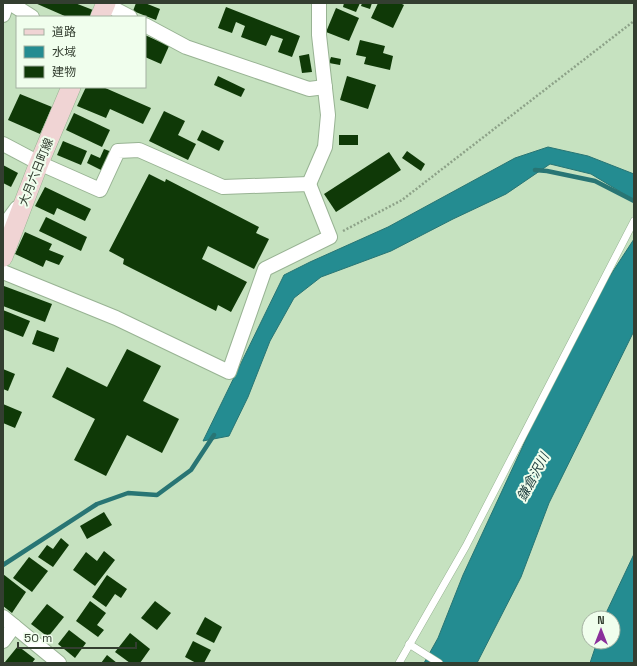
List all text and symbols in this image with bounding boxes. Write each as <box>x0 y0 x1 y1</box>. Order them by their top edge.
legend <box>16 16 146 88</box>
text: 道路 <box>52 24 76 40</box>
text: 水域 <box>52 44 76 60</box>
text: 建物 <box>52 64 76 80</box>
street label: 大月六日町線 <box>15 136 57 208</box>
water label: 鎌倉沢川 <box>513 448 554 504</box>
north arrow <box>581 610 621 650</box>
text: N <box>597 613 605 627</box>
scale bar <box>18 624 136 650</box>
text: 50 m <box>24 630 52 646</box>

